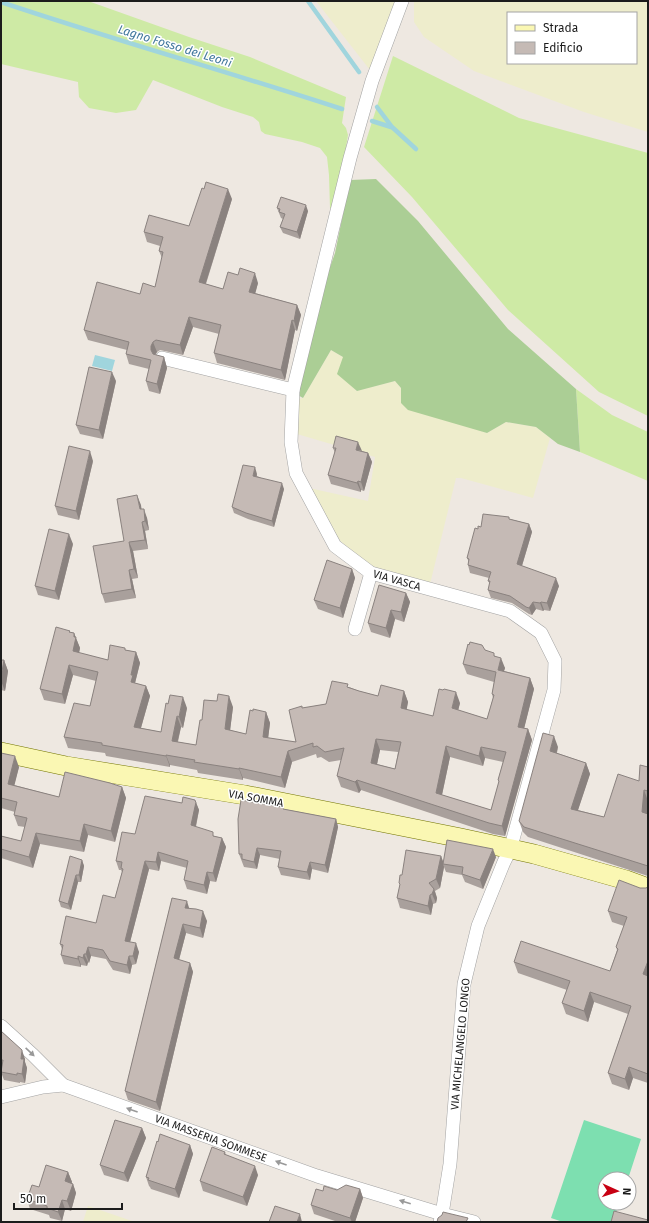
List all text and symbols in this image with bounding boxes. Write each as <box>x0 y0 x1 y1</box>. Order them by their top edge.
legend <box>507 12 637 64</box>
text: Strada <box>543 21 578 35</box>
water label: Lagno Fosso dei Leoni <box>116 22 234 70</box>
text: Edificio <box>543 41 583 55</box>
street label: VIA VASCA <box>371 567 423 594</box>
street label: VIA SOMMA <box>227 787 285 810</box>
street label: VIA MICHELANGELO LONGO <box>448 978 473 1110</box>
one-way arrow <box>25 1047 35 1057</box>
one-way arrow <box>126 1106 138 1112</box>
street label: VIA MASSERIA SOMMESE <box>153 1112 269 1165</box>
one-way arrow <box>275 1160 287 1166</box>
north arrow <box>597 1171 637 1211</box>
scale bar <box>14 1185 122 1211</box>
text: N <box>620 1188 633 1195</box>
text: 50 m <box>20 1192 46 1206</box>
one-way arrow <box>399 1199 411 1205</box>

